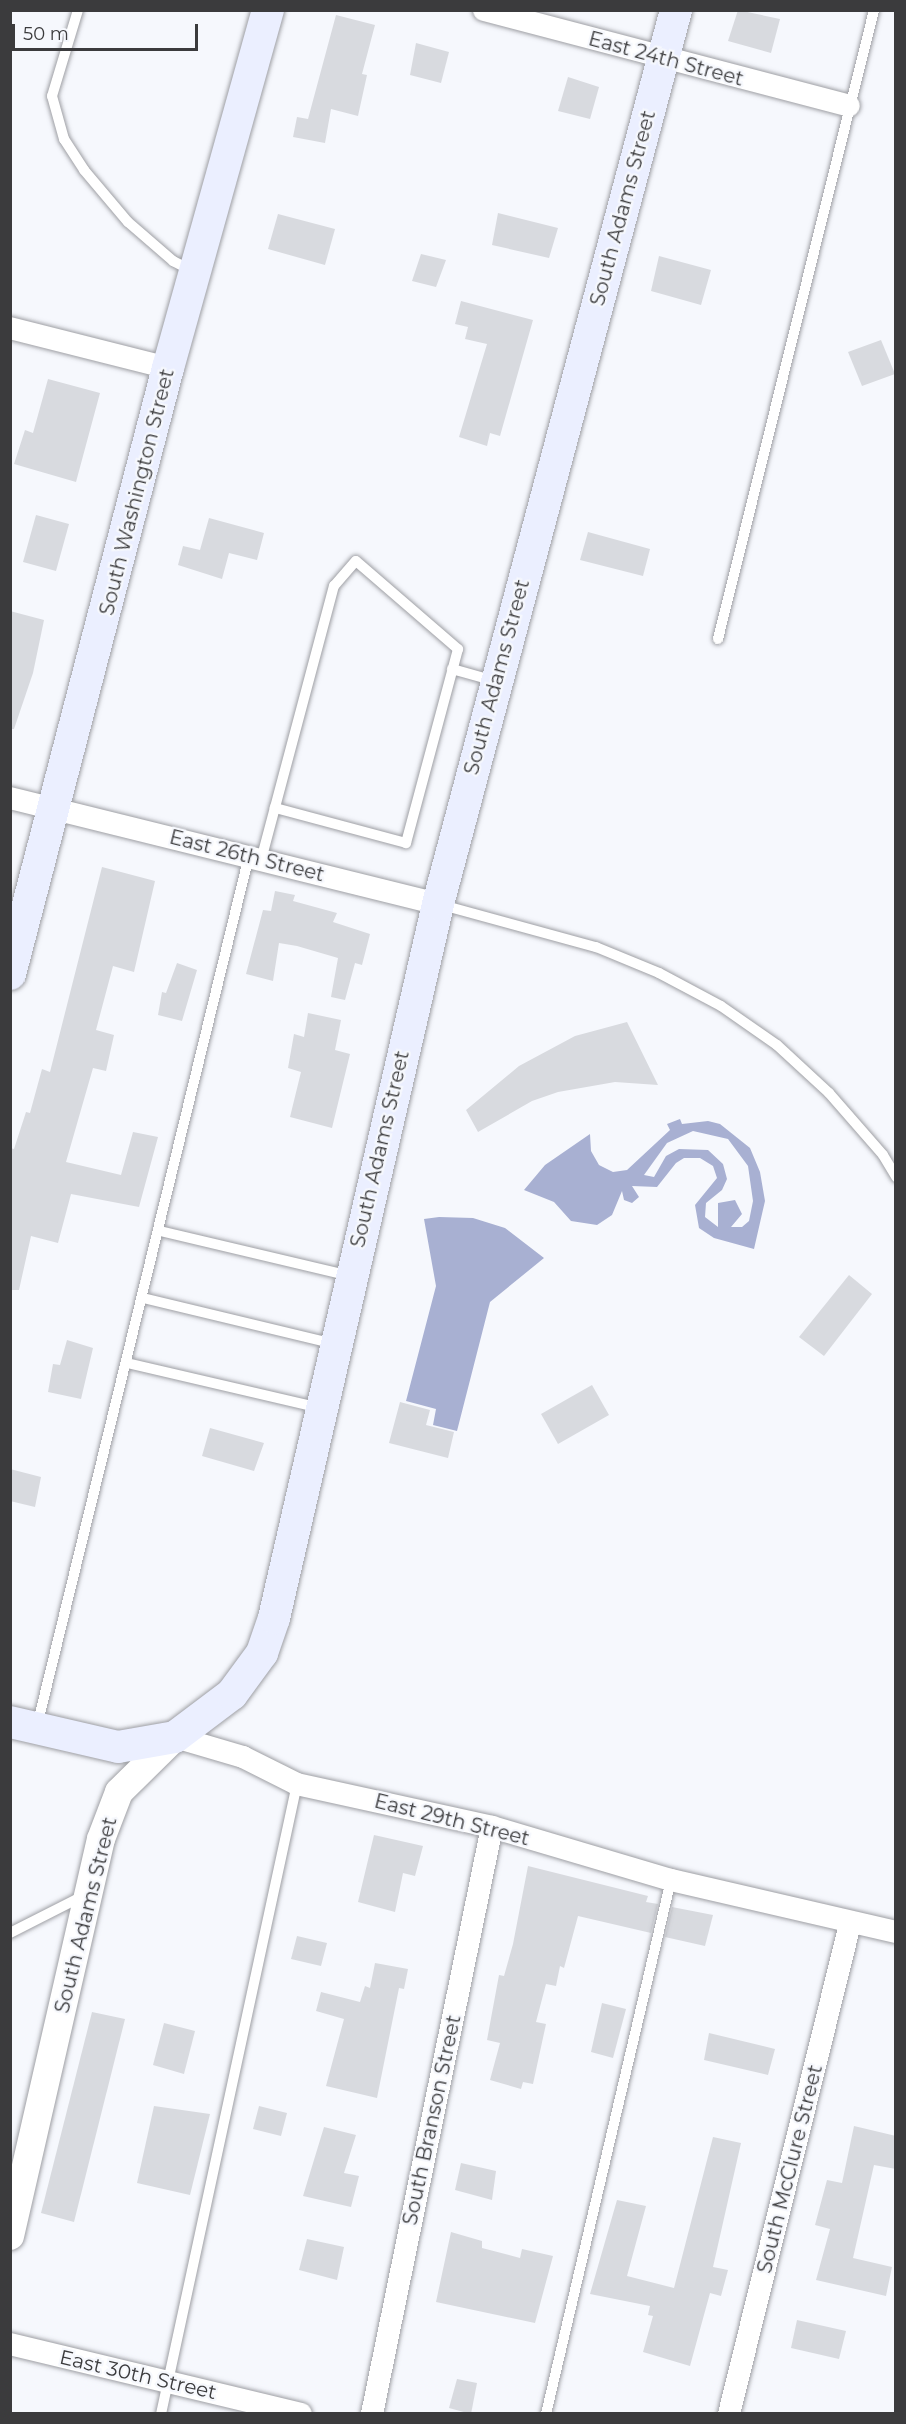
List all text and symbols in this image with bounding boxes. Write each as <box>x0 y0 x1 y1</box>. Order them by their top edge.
scale bar <box>15 12 201 50</box>
text: 50 m <box>23 23 69 45</box>
street label: East 24th Street <box>586 27 746 91</box>
street label: South Adams Street <box>585 108 661 308</box>
street label: South Washington Street <box>95 366 179 618</box>
street label: South Adams Street <box>459 577 535 777</box>
street label: East 26th Street <box>167 825 327 887</box>
street label: South Adams Street <box>346 1048 414 1250</box>
street label: East 29th Street <box>372 1789 532 1851</box>
street label: South Adams Street <box>50 1814 122 2016</box>
street label: South Branson Street <box>398 2013 466 2227</box>
street label: South McClure Street <box>752 2062 828 2276</box>
street label: East 30th Street <box>57 2345 219 2405</box>

